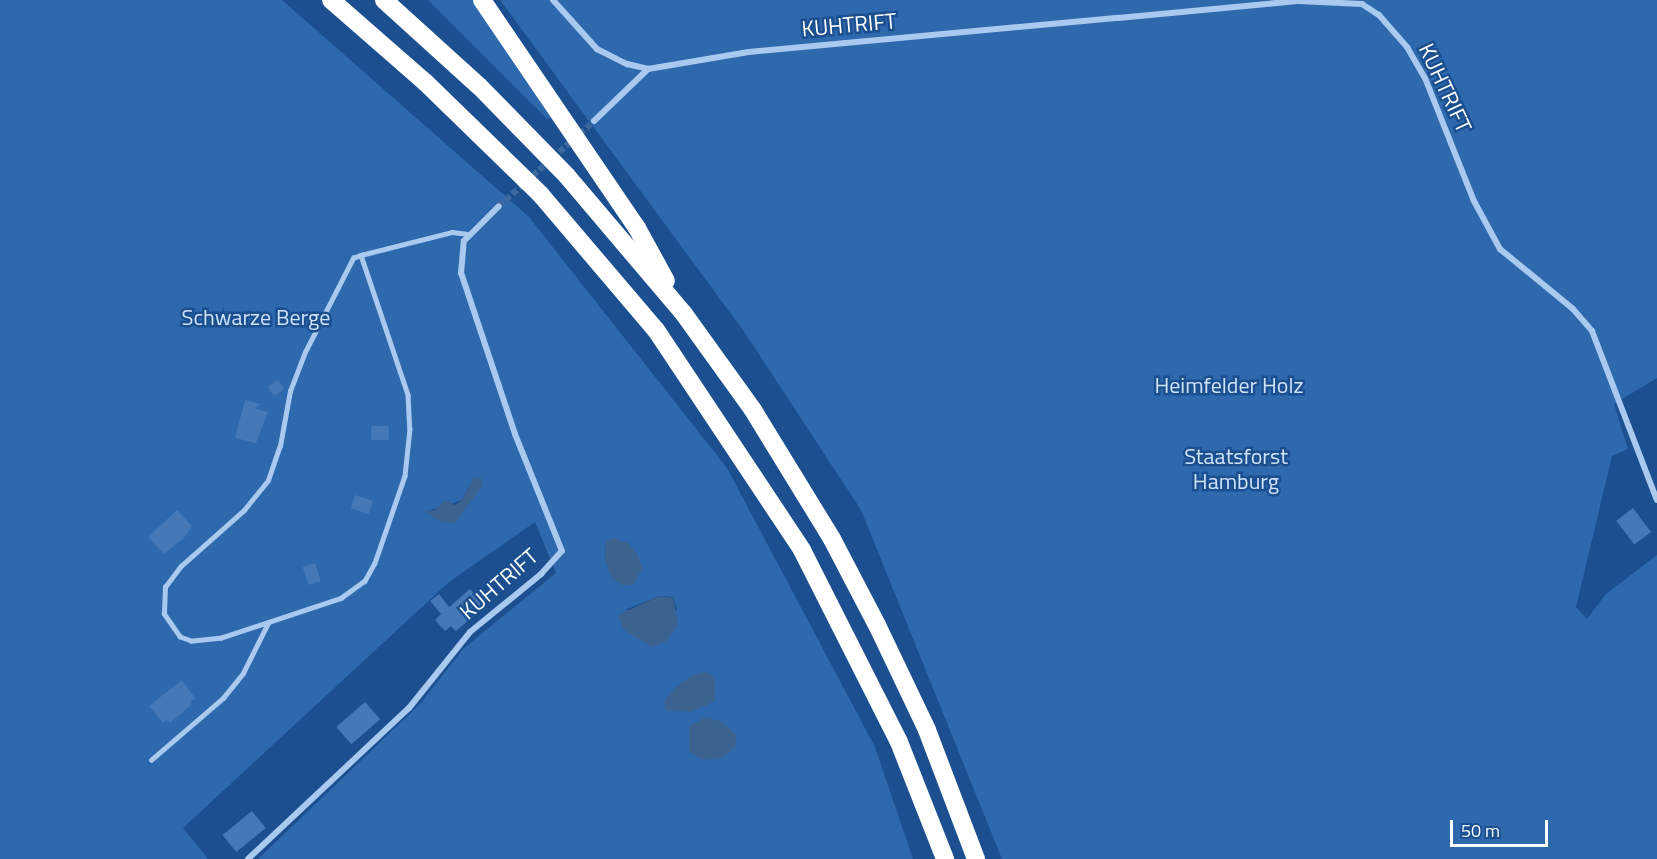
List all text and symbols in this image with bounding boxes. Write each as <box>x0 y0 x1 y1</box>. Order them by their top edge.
street label: KUHTRIFT <box>800 8 898 42</box>
street label: KUHTRIFT <box>1413 39 1477 137</box>
park label: Schwarze Berge <box>182 305 330 331</box>
park label: Heimfelder Holz <box>1155 373 1303 399</box>
park label: Staatsforst Hamburg <box>1184 443 1288 494</box>
street label: KUHTRIFT <box>454 543 544 625</box>
scale bar <box>1453 808 1550 846</box>
text: 50 m <box>1461 817 1500 844</box>

